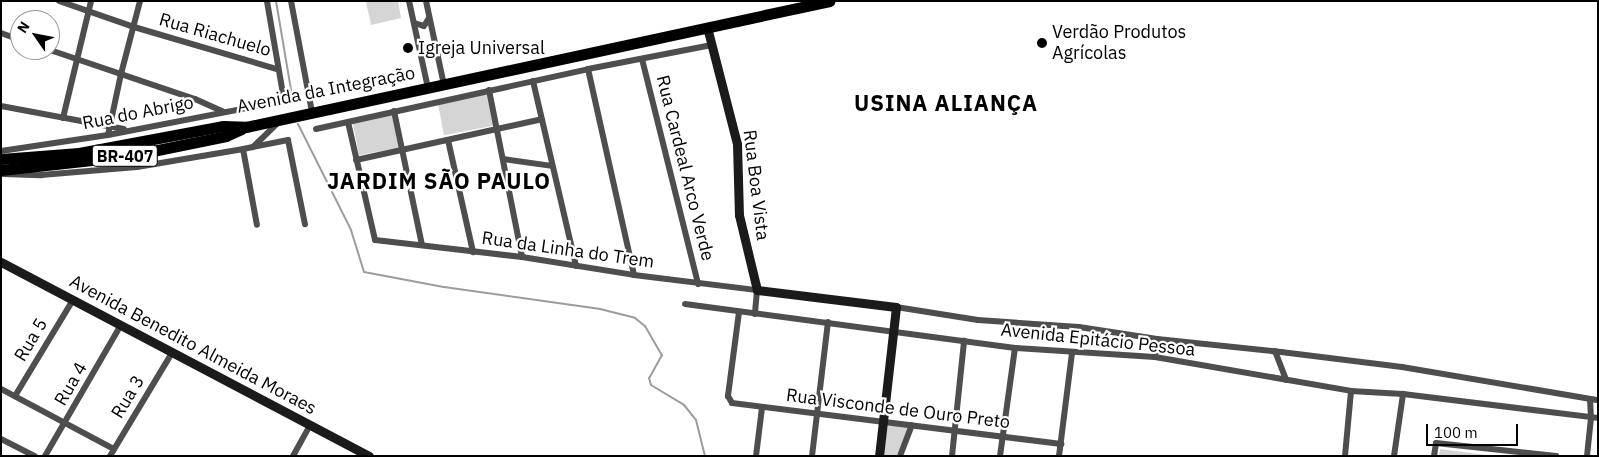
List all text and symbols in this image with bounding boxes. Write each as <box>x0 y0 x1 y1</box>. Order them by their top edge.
street label: Rua Riachuelo <box>156 9 274 61</box>
north arrow <box>10 10 60 60</box>
text: N <box>13 18 34 37</box>
place label: Verdão Produtos Agrícolas <box>1052 22 1186 64</box>
place label: Igreja Universal <box>418 37 545 59</box>
marker: Verdão Produtos Agrícolas <box>1036 37 1048 49</box>
marker: Igreja Universal <box>402 42 414 54</box>
street label: Avenida da Integração <box>235 62 417 118</box>
street label: Rua Cardeal Arco Verde <box>651 73 719 263</box>
district label: USINA ALIANÇA <box>852 90 1040 116</box>
street label: Rua do Abrigo <box>81 92 195 134</box>
street label: Rua Boa Vista <box>738 128 774 242</box>
road number: BR-407 <box>91 142 159 170</box>
district label: JARDIM SÃO PAULO <box>325 168 553 194</box>
street label: Rua da Linha do Trem <box>480 227 656 273</box>
street label: Avenida Benedito Almeida Moraes <box>66 271 320 419</box>
street label: Rua 5 <box>10 315 52 365</box>
street label: Avenida Epitácio Pessoa <box>1000 319 1196 361</box>
street label: Rua 4 <box>50 359 92 409</box>
street label: Rua 3 <box>107 372 149 422</box>
street label: Rua Visconde de Ouro Preto <box>785 385 1011 433</box>
scale bar <box>1429 414 1522 446</box>
text: 100 m <box>1434 423 1478 442</box>

